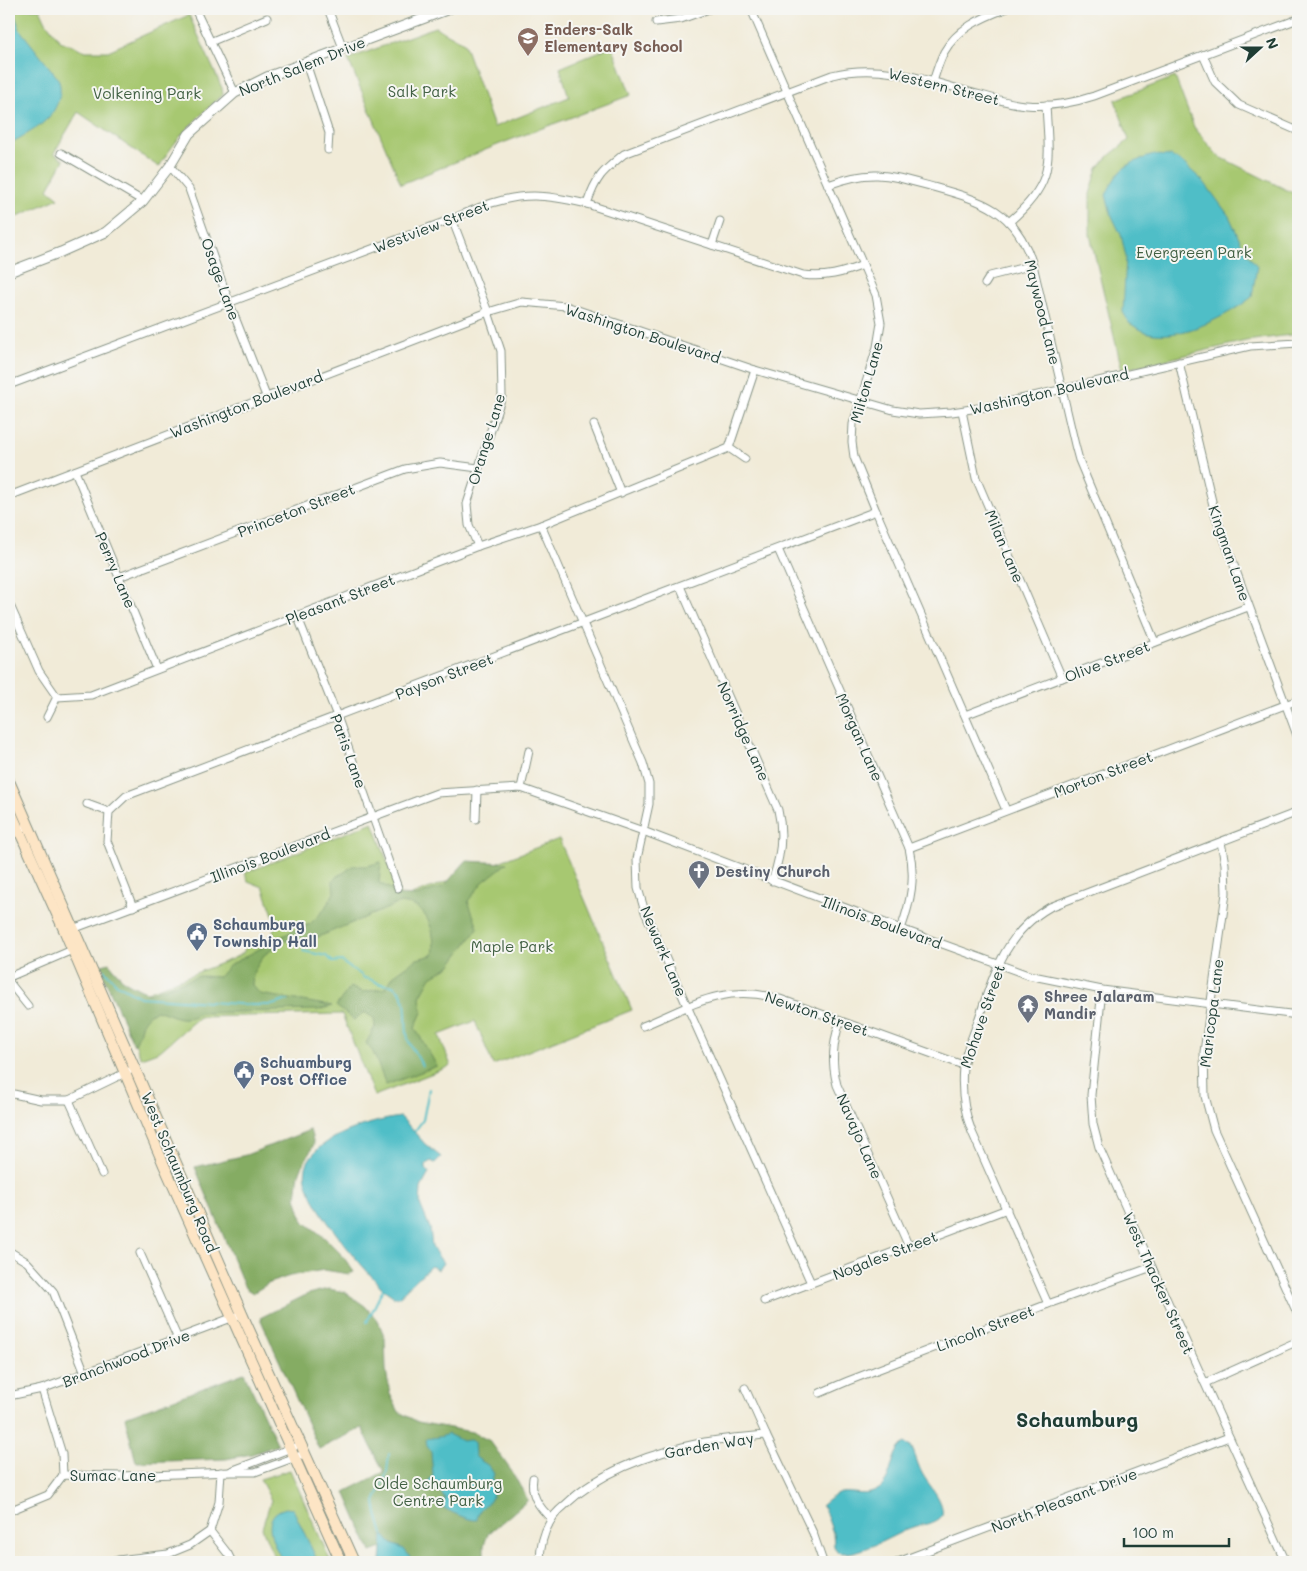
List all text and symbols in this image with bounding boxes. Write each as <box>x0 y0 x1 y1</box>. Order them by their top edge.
place label: Enders-Salk Elementary School <box>544 19 683 56</box>
north arrow <box>1234 22 1284 72</box>
school or university icon: Enders-Salk Elementary School <box>516 26 540 57</box>
street label: North Salem Drive <box>236 32 368 100</box>
text: N <box>1262 35 1283 52</box>
street label: Western Street <box>886 63 1002 109</box>
park label: Salk Park <box>388 81 456 101</box>
park label: Volkening Park <box>93 83 201 103</box>
street label: Westview Street <box>370 195 492 257</box>
street label: Osage Lane <box>197 235 245 323</box>
park label: Evergreen Park <box>1136 242 1252 262</box>
street label: Maywood Lane <box>1020 257 1066 367</box>
street label: Washington Boulevard <box>563 298 723 368</box>
street label: Milton Lane <box>845 339 887 425</box>
street label: Washington Boulevard <box>968 363 1130 419</box>
street label: Washington Boulevard <box>167 366 325 442</box>
street label: Orange Lane <box>463 391 509 487</box>
street label: Princeton Street <box>235 478 357 542</box>
street label: Kingman Lane <box>1204 502 1256 604</box>
street label: Milan Lane <box>981 506 1029 586</box>
street label: Perry Lane <box>91 529 141 611</box>
street label: Pleasant Street <box>282 569 398 629</box>
street label: Olive Street <box>1061 636 1153 686</box>
street label: Payson Street <box>392 648 496 704</box>
street label: Norridge Lane <box>713 678 775 784</box>
street label: Morgan Lane <box>832 690 888 784</box>
street label: Paris Lane <box>326 711 372 791</box>
street label: Morton Street <box>1051 746 1155 802</box>
street label: Illinois Boulevard <box>207 823 333 887</box>
church icon: Destiny Church <box>687 859 711 890</box>
place label: Destiny Church <box>715 861 830 881</box>
street label: Illinois Boulevard <box>819 891 945 953</box>
street label: Newark Lane <box>636 903 692 999</box>
place label: Schaumburg Township Hall <box>213 914 317 951</box>
public building icon: Schaumburg Township Hall <box>185 921 209 952</box>
park label: Maple Park <box>471 936 553 956</box>
street label: Maricopa Lane <box>1194 958 1228 1068</box>
street label: Mohave Street <box>955 961 1009 1071</box>
street label: Newton Street <box>763 986 871 1040</box>
place label: Shree Jalaram Mandir <box>1044 986 1155 1023</box>
temple icon: Shree Jalaram Mandir <box>1016 993 1040 1024</box>
place label: Schuamburg Post Office <box>260 1052 352 1089</box>
public building icon: Schuamburg Post Office <box>232 1059 256 1090</box>
street label: West Schaumburg Road <box>137 1089 223 1255</box>
street label: Navajo Lane <box>832 1090 888 1182</box>
street label: West Thacker Street <box>1119 1209 1199 1357</box>
street label: Nogales Street <box>830 1226 940 1284</box>
street label: Lincoln Street <box>933 1300 1037 1356</box>
street label: Branchwood Drive <box>59 1324 193 1392</box>
district label: Schaumburg <box>1016 1406 1138 1432</box>
street label: Garden Way <box>663 1427 755 1463</box>
street label: North Pleasant Drive <box>988 1463 1140 1537</box>
street label: Sumac Lane <box>70 1465 156 1485</box>
park label: Olde Schaumburg Centre Park <box>374 1473 503 1510</box>
scale bar <box>1124 1516 1230 1548</box>
text: 100 m <box>1132 1522 1174 1542</box>

